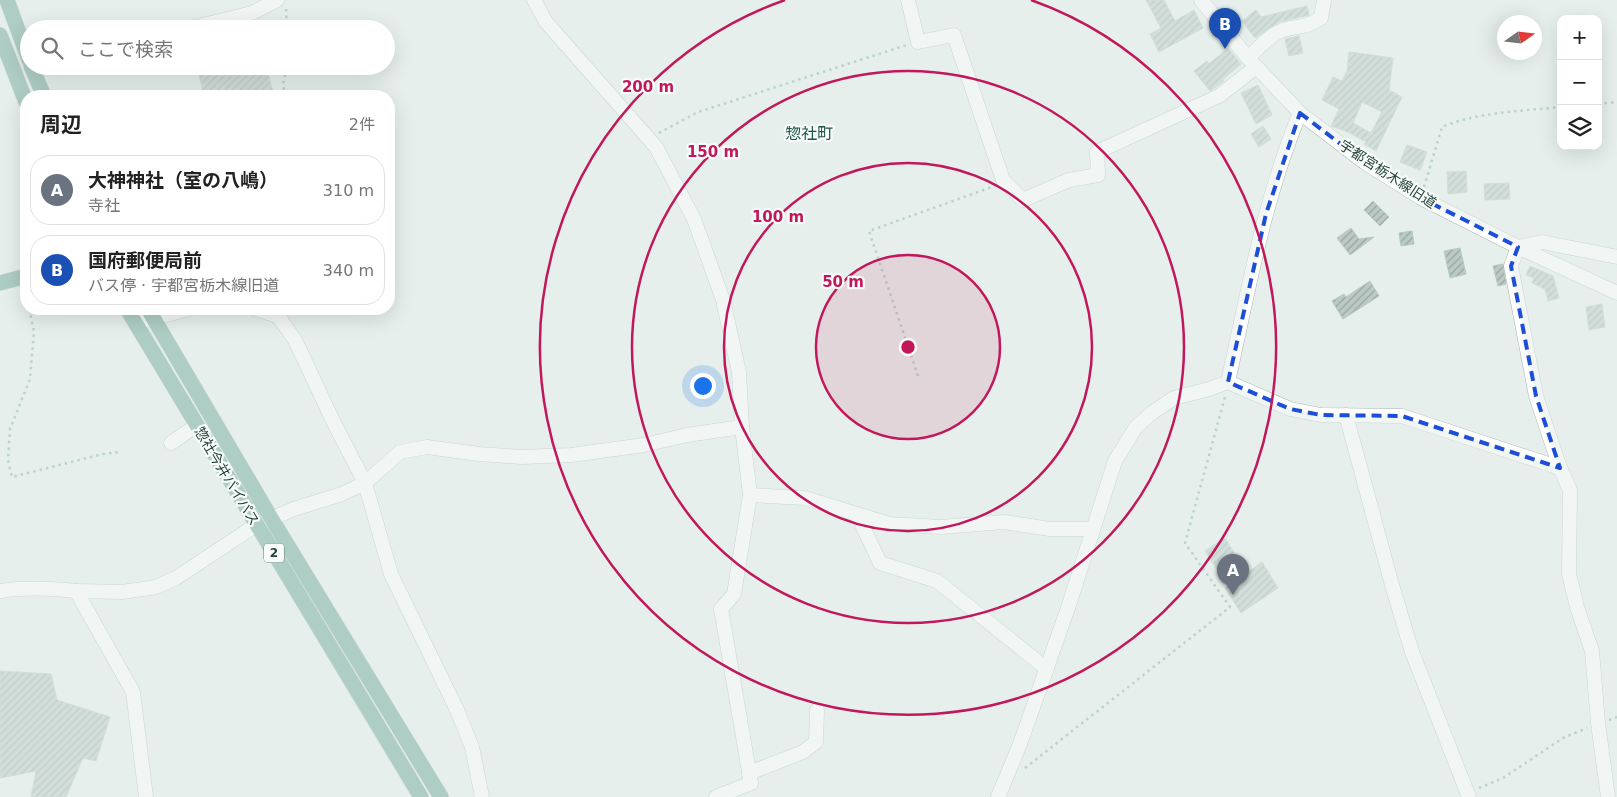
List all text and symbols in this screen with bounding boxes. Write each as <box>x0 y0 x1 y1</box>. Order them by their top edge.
pin: B <box>1209 8 1241 49</box>
north arrow <box>1497 15 1542 60</box>
map controls <box>1557 15 1602 150</box>
button: + <box>1557 15 1602 60</box>
search box <box>20 20 395 75</box>
icon: search <box>38 34 66 62</box>
text: ここで検索 <box>78 38 173 60</box>
button: − <box>1557 60 1602 105</box>
text: 200 m <box>622 78 674 96</box>
button: layers <box>1557 105 1602 150</box>
text: 周辺 <box>40 113 82 137</box>
text: 2件 <box>349 115 375 134</box>
district label: 惣社町 <box>785 124 833 143</box>
street label: 宇都宮栃木線旧道 <box>1337 137 1439 211</box>
text: 150 m <box>687 143 739 161</box>
text: 大神神社（室の八嶋） <box>88 169 278 191</box>
text: A <box>51 181 63 200</box>
text: 310 m <box>323 181 374 200</box>
text: 寺社 <box>88 196 120 215</box>
text: 100 m <box>752 208 804 226</box>
text: 国府郵便局前 <box>88 249 202 271</box>
text: B <box>51 261 63 280</box>
text: 340 m <box>323 261 374 280</box>
text: 50 m <box>822 273 864 291</box>
text: バス停 · 宇都宮栃木線旧道 <box>88 276 279 295</box>
centre of rings <box>899 338 917 356</box>
your location <box>690 373 716 399</box>
street label: 惣社今井バイパス <box>191 424 263 528</box>
road number: 2 <box>264 544 284 562</box>
pin: A <box>1217 554 1249 595</box>

